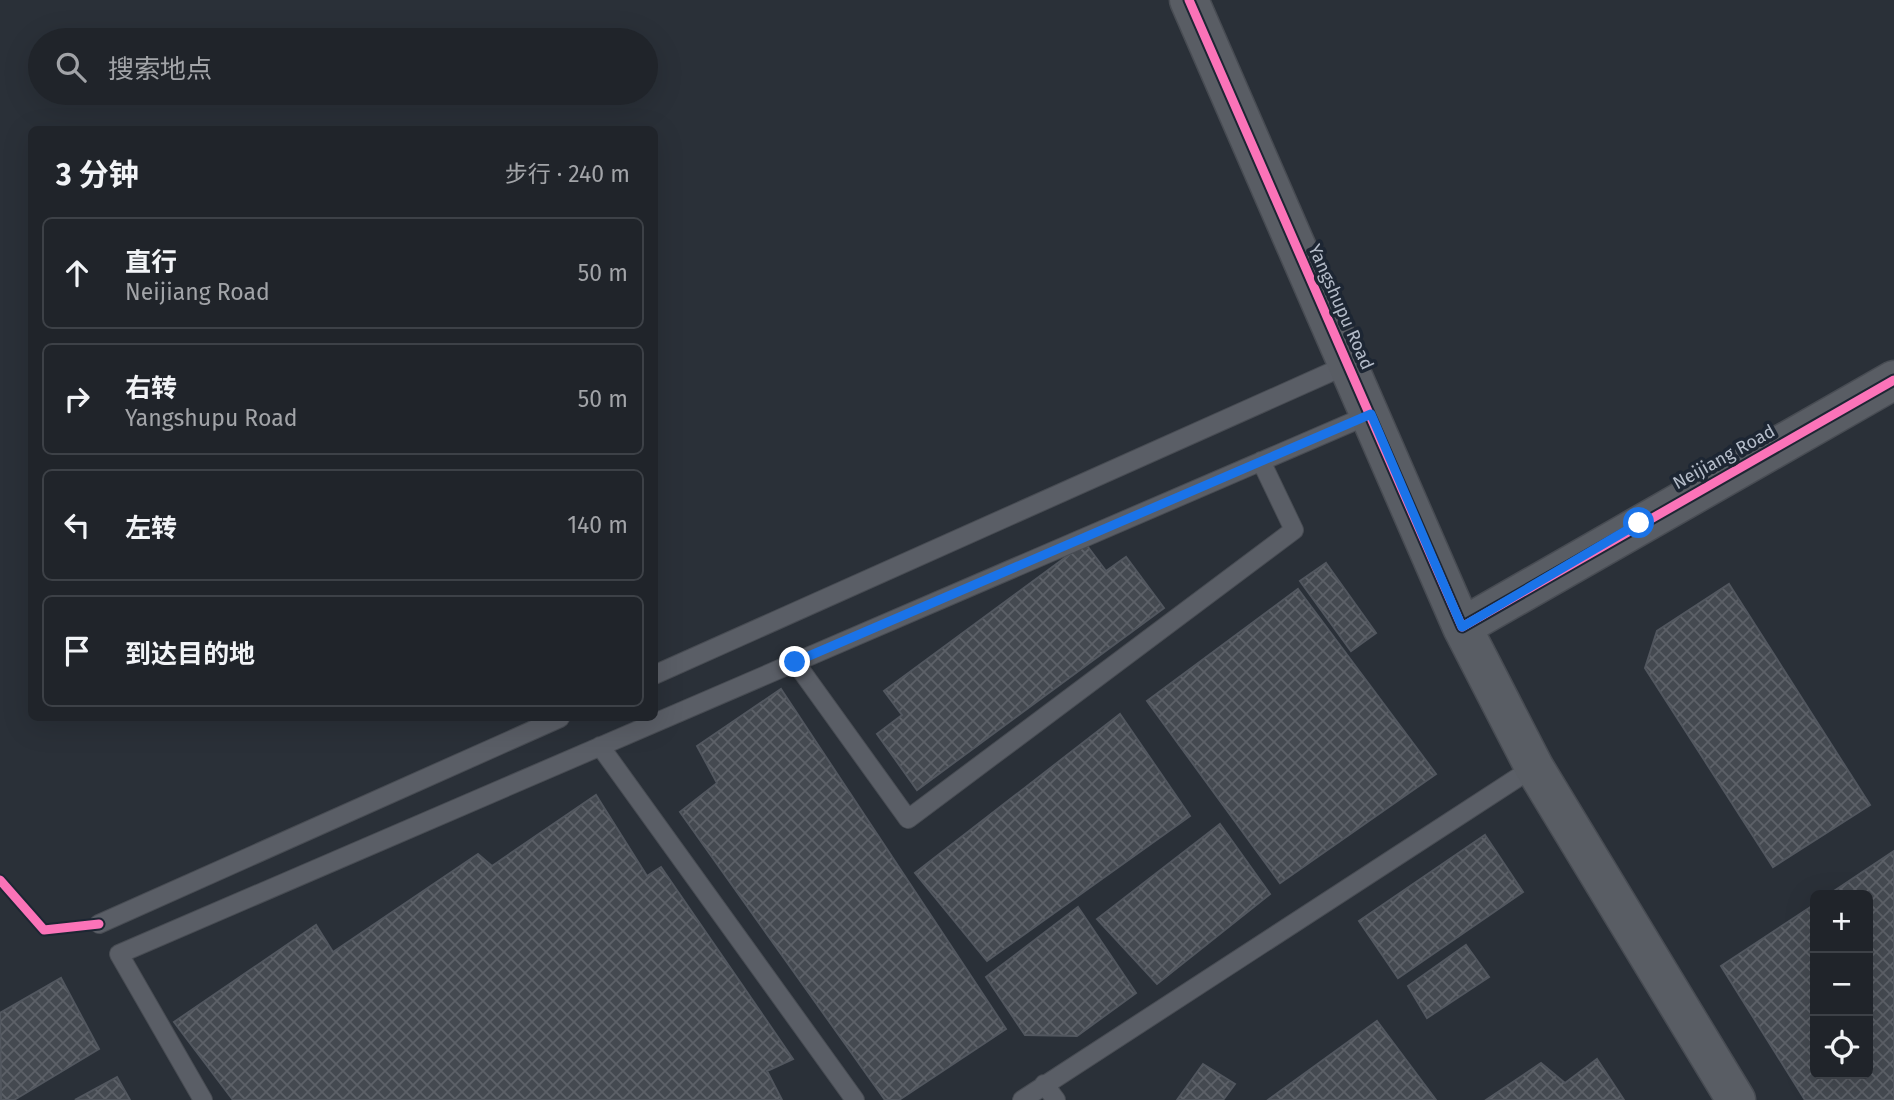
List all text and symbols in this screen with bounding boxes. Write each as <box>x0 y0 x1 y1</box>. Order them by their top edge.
search box <box>28 28 658 105</box>
icon: search <box>52 48 90 86</box>
text: 搜索地点 <box>108 54 212 85</box>
text: 3 分钟 <box>56 157 139 193</box>
text: 步行 · 240 m <box>505 160 630 188</box>
street label: Yangshupu Road <box>1304 241 1378 373</box>
text: 直行 <box>125 247 177 278</box>
icon: ahead <box>58 254 96 292</box>
text: 50 m <box>578 259 628 287</box>
text: Neijiang Road <box>125 278 270 306</box>
text: 右转 <box>125 373 177 404</box>
icon: right <box>58 380 96 418</box>
text: 50 m <box>578 385 628 413</box>
text: Yangshupu Road <box>125 404 297 432</box>
street label: Neijiang Road <box>1669 420 1779 494</box>
icon: left <box>58 506 96 544</box>
route start <box>1623 507 1654 538</box>
text: 140 m <box>567 511 628 539</box>
text: 左转 <box>125 513 177 544</box>
icon: arrive <box>58 632 96 670</box>
text: 到达目的地 <box>125 639 255 670</box>
route end <box>779 646 810 677</box>
map controls <box>1810 890 1873 1079</box>
button: + <box>1810 890 1873 953</box>
button: − <box>1810 953 1873 1016</box>
button: locate <box>1810 1016 1873 1079</box>

